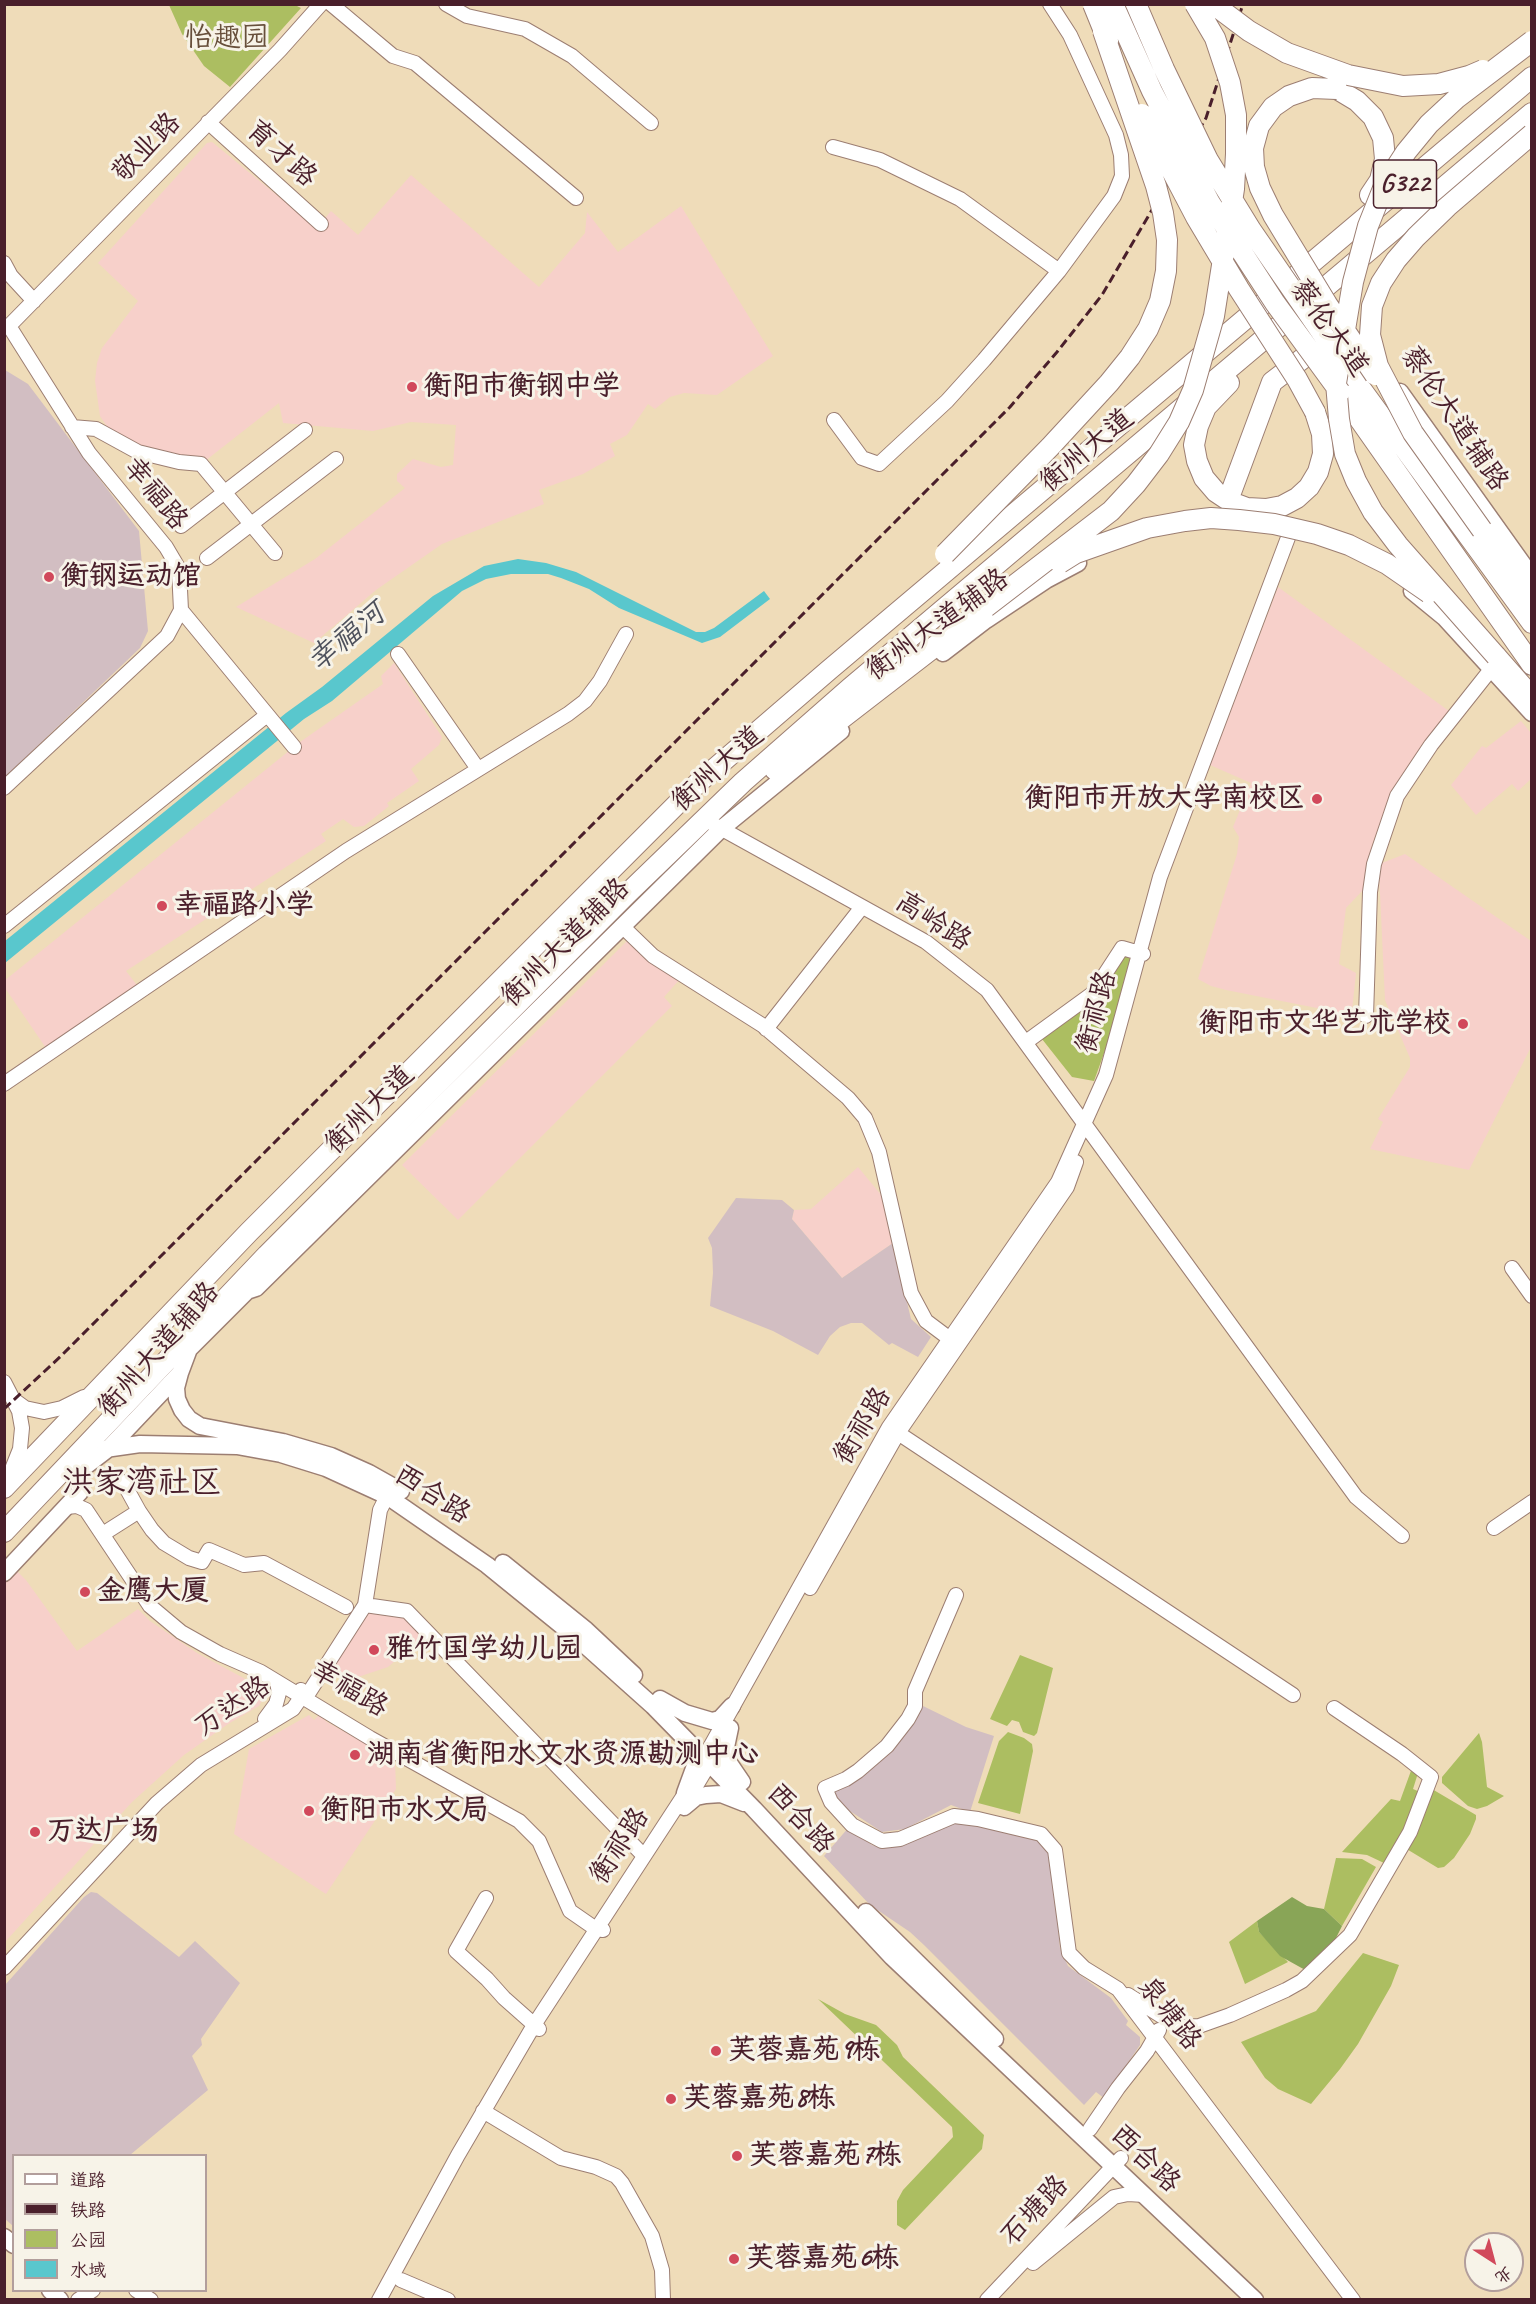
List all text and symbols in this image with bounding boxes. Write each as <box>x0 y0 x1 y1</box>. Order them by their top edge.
park label: 怡趣园 <box>185 22 269 56</box>
street label: 敬业路 <box>106 106 188 190</box>
street label: 育才路 <box>239 113 323 195</box>
road number: G322 <box>1374 160 1436 208</box>
street label: 蔡伦大道 <box>1282 273 1376 383</box>
street label: 蔡伦大道辅路 <box>1393 340 1515 498</box>
place label: 衡阳市衡钢中学 <box>424 370 620 404</box>
marker: 衡阳市衡钢中学 <box>405 380 419 394</box>
street label: 衡州大道 <box>1033 402 1141 500</box>
street label: 幸福路 <box>116 451 194 537</box>
place label: 衡钢运动馆 <box>61 560 201 594</box>
street label: 衡州大道辅路 <box>860 562 1016 688</box>
marker: 衡钢运动馆 <box>42 570 56 584</box>
water label: 幸福河 <box>301 596 393 680</box>
street label: 衡州大道 <box>665 719 771 819</box>
place label: 衡阳市开放大学南校区 <box>1025 782 1305 816</box>
marker: 衡阳市开放大学南校区 <box>1310 792 1324 806</box>
street label: 衡州大道辅路 <box>495 872 637 1014</box>
street label: 高岭路 <box>889 885 977 959</box>
place label: 幸福路小学 <box>174 889 314 923</box>
marker: 幸福路小学 <box>155 899 169 913</box>
street label: 衡祁路 <box>1070 967 1124 1057</box>
place label: 衡阳市文华艺术学校 <box>1199 1007 1451 1041</box>
marker: 衡阳市文华艺术学校 <box>1456 1017 1470 1031</box>
street label: 衡州大道 <box>319 1059 421 1161</box>
street label: 衡州大道辅路 <box>91 1276 227 1424</box>
street label: 衡祁路 <box>827 1381 899 1471</box>
street label: 西合路 <box>388 1458 476 1532</box>
district label: 洪家湾社区 <box>62 1465 222 1503</box>
place label: 金鹰大厦 <box>97 1575 209 1609</box>
marker: 金鹰大厦 <box>78 1585 92 1599</box>
place label: 雅竹国学幼儿园 <box>386 1633 582 1667</box>
marker: 雅竹国学幼儿园 <box>367 1643 381 1657</box>
street label: 幸福路 <box>304 1653 394 1725</box>
street label: 万达路 <box>189 1670 277 1744</box>
place label: 湖南省衡阳水文水资源勘测中心 <box>367 1738 759 1772</box>
marker: 湖南省衡阳水文水资源勘测中心 <box>348 1748 362 1762</box>
street label: 西合路 <box>759 1777 841 1861</box>
place label: 衡阳市水文局 <box>321 1794 489 1828</box>
street label: 衡祁路 <box>583 1802 657 1890</box>
marker: 衡阳市水文局 <box>302 1804 316 1818</box>
place label: 万达广场 <box>47 1815 159 1849</box>
marker: 万达广场 <box>28 1825 42 1839</box>
street label: 泉塘路 <box>1130 1971 1208 2057</box>
place label: 芙蓉嘉苑9栋 <box>728 2034 880 2068</box>
marker: 芙蓉嘉苑9栋 <box>709 2044 723 2058</box>
place label: 芙蓉嘉苑8栋 <box>683 2082 836 2116</box>
marker: 芙蓉嘉苑8栋 <box>664 2092 678 2106</box>
street label: 西合路 <box>1103 2118 1187 2200</box>
place label: 芙蓉嘉苑7栋 <box>749 2139 901 2173</box>
marker: 芙蓉嘉苑7栋 <box>730 2149 744 2163</box>
legend <box>12 2154 207 2292</box>
text: 道路 <box>70 2169 106 2191</box>
street label: 石塘路 <box>994 2169 1076 2253</box>
text: 铁路 <box>70 2199 106 2221</box>
text: 公园 <box>70 2229 106 2251</box>
north arrow <box>1464 2232 1524 2292</box>
place label: 芙蓉嘉苑6栋 <box>746 2242 899 2276</box>
marker: 芙蓉嘉苑6栋 <box>727 2252 741 2266</box>
text: 水域 <box>70 2259 106 2281</box>
text: 北 <box>1491 2262 1516 2288</box>

